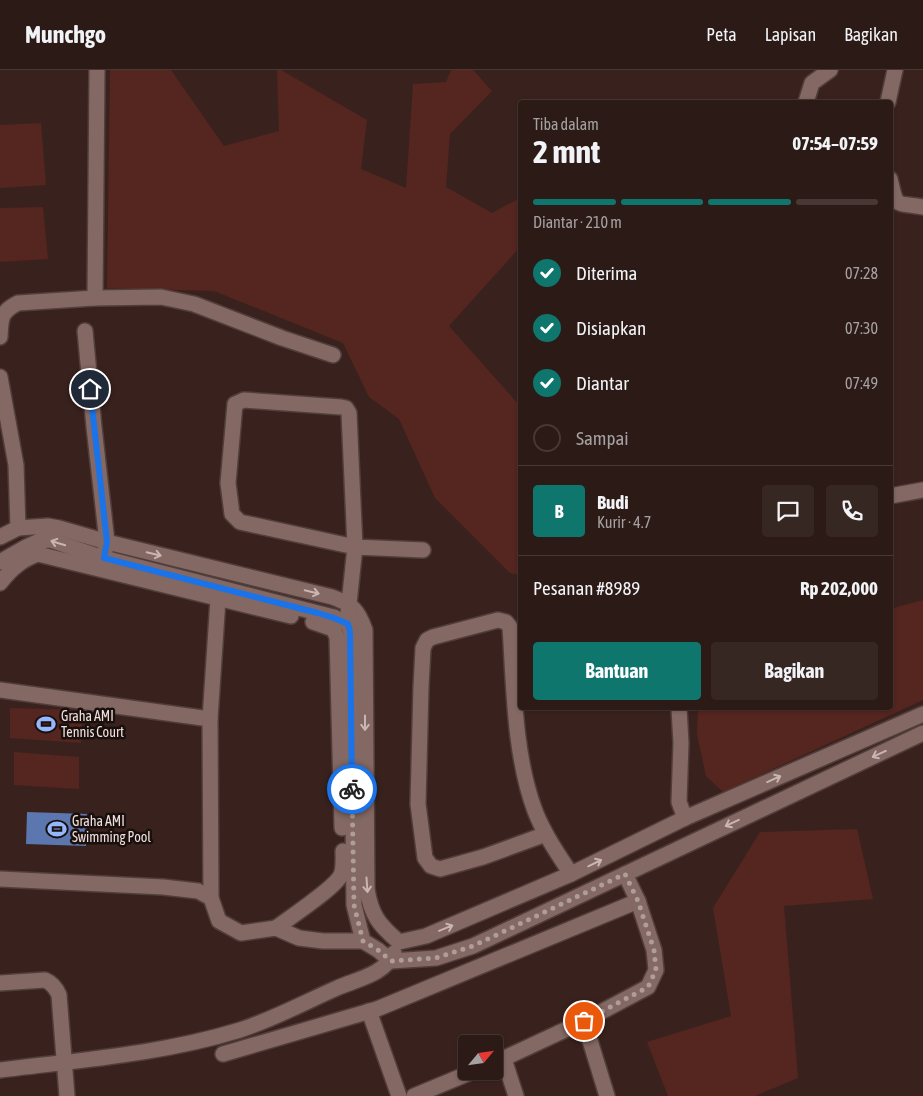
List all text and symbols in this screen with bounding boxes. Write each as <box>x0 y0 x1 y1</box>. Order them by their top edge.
text: Munchgo <box>25 21 106 48</box>
text: Peta <box>706 24 737 45</box>
text: Lapisan <box>765 24 816 45</box>
text: Bagikan <box>844 24 898 45</box>
text: Tiba dalam <box>533 115 599 133</box>
text: 07:54–07:59 <box>792 132 878 154</box>
text: 2 mnt <box>533 133 600 170</box>
text: Diantar · 210 m <box>533 213 622 231</box>
icon: check <box>533 259 561 287</box>
text: Diterima <box>576 262 637 284</box>
text: 07:28 <box>845 264 878 282</box>
icon: check <box>533 314 561 342</box>
text: Disiapkan <box>576 317 646 339</box>
text: 07:30 <box>845 319 878 337</box>
pin <box>69 368 111 410</box>
icon: check <box>533 369 561 397</box>
text: Diantar <box>576 372 629 394</box>
text: 07:49 <box>845 374 878 392</box>
icon: home <box>76 375 104 403</box>
text: Sampai <box>576 427 629 449</box>
button: chat <box>762 485 814 537</box>
button: phone <box>826 485 878 537</box>
text: Budi <box>597 491 629 513</box>
text: B <box>554 500 564 522</box>
text: Kurir · 4.7 <box>597 513 651 531</box>
one-way arrow <box>50 537 66 547</box>
one-way arrow <box>146 550 162 559</box>
text: Pesanan #8989 <box>533 577 640 599</box>
text: Rp 202,000 <box>800 577 878 599</box>
one-way arrow <box>304 588 320 598</box>
button: Bantuan <box>533 642 701 700</box>
button: Bagikan <box>711 642 878 700</box>
place label: Graha AMI Tennis Court <box>61 708 124 740</box>
sports icon: Graha AMI Tennis Court <box>35 713 57 735</box>
one-way arrow <box>360 714 370 731</box>
one-way arrow <box>872 750 887 759</box>
courier <box>327 764 377 814</box>
one-way arrow <box>766 774 781 784</box>
icon: bike <box>338 775 366 803</box>
place label: Graha AMI Swimming Pool <box>72 813 151 845</box>
sports icon: Graha AMI Swimming Pool <box>46 818 68 840</box>
one-way arrow <box>725 819 740 829</box>
one-way arrow <box>587 857 602 867</box>
one-way arrow <box>363 877 372 893</box>
one-way arrow <box>438 922 453 932</box>
pin <box>563 1000 605 1042</box>
icon: bag <box>570 1007 598 1035</box>
north arrow <box>458 1035 502 1080</box>
map controls <box>458 1035 503 1080</box>

